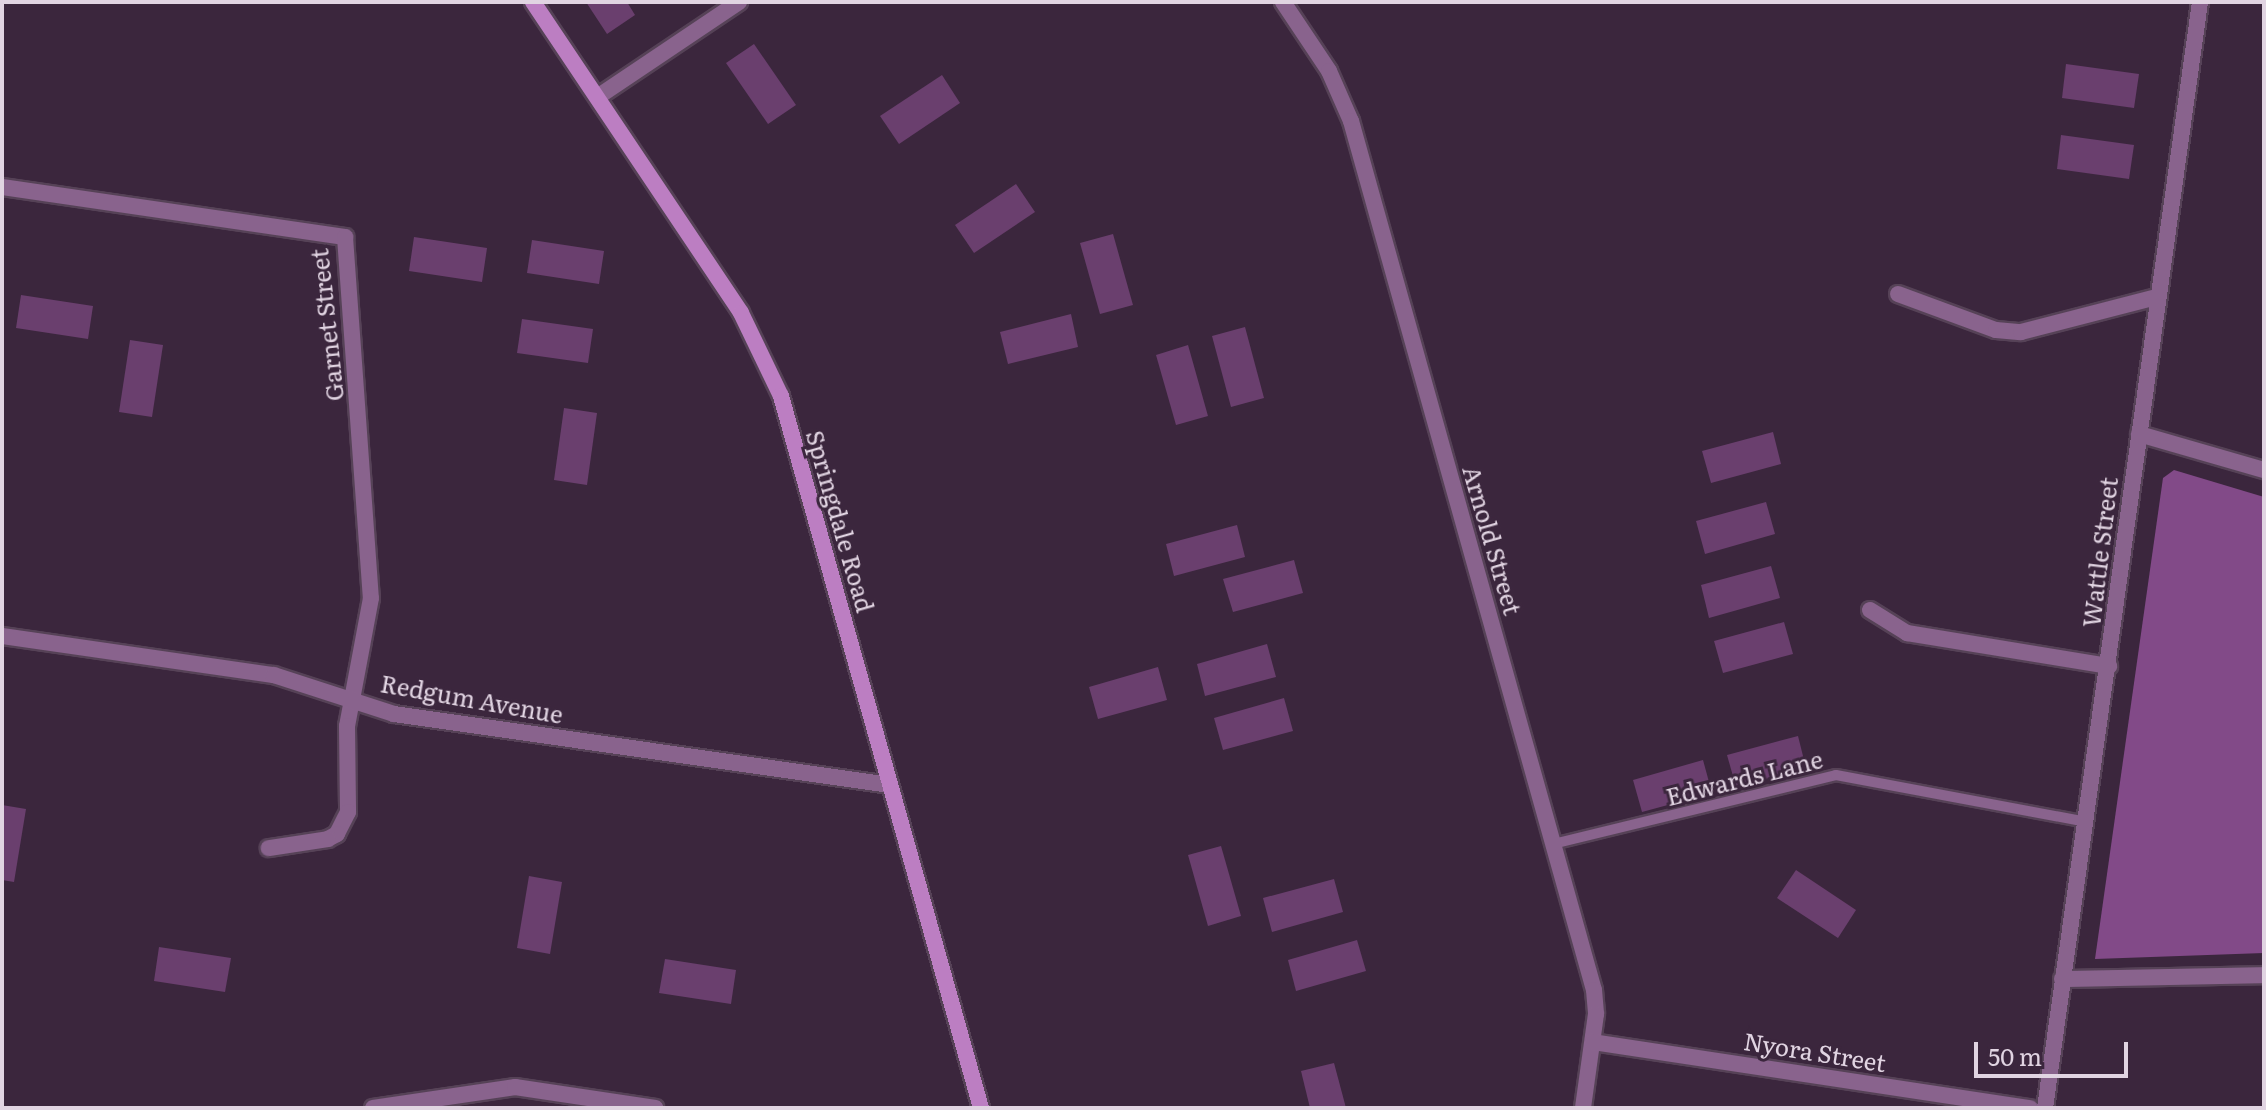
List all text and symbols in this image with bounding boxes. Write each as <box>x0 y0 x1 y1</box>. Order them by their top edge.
street label: Garnet Street <box>304 247 348 403</box>
street label: Springdale Road <box>801 427 881 615</box>
street label: Arnold Street <box>1458 462 1528 618</box>
street label: Wattle Street <box>2075 475 2123 629</box>
street label: Redgum Avenue <box>379 668 565 728</box>
street label: Edwards Lane <box>1663 744 1825 810</box>
street label: Nyora Street <box>1742 1026 1888 1076</box>
scale bar <box>1978 1026 2132 1076</box>
text: 50 m <box>1988 1038 2042 1073</box>

